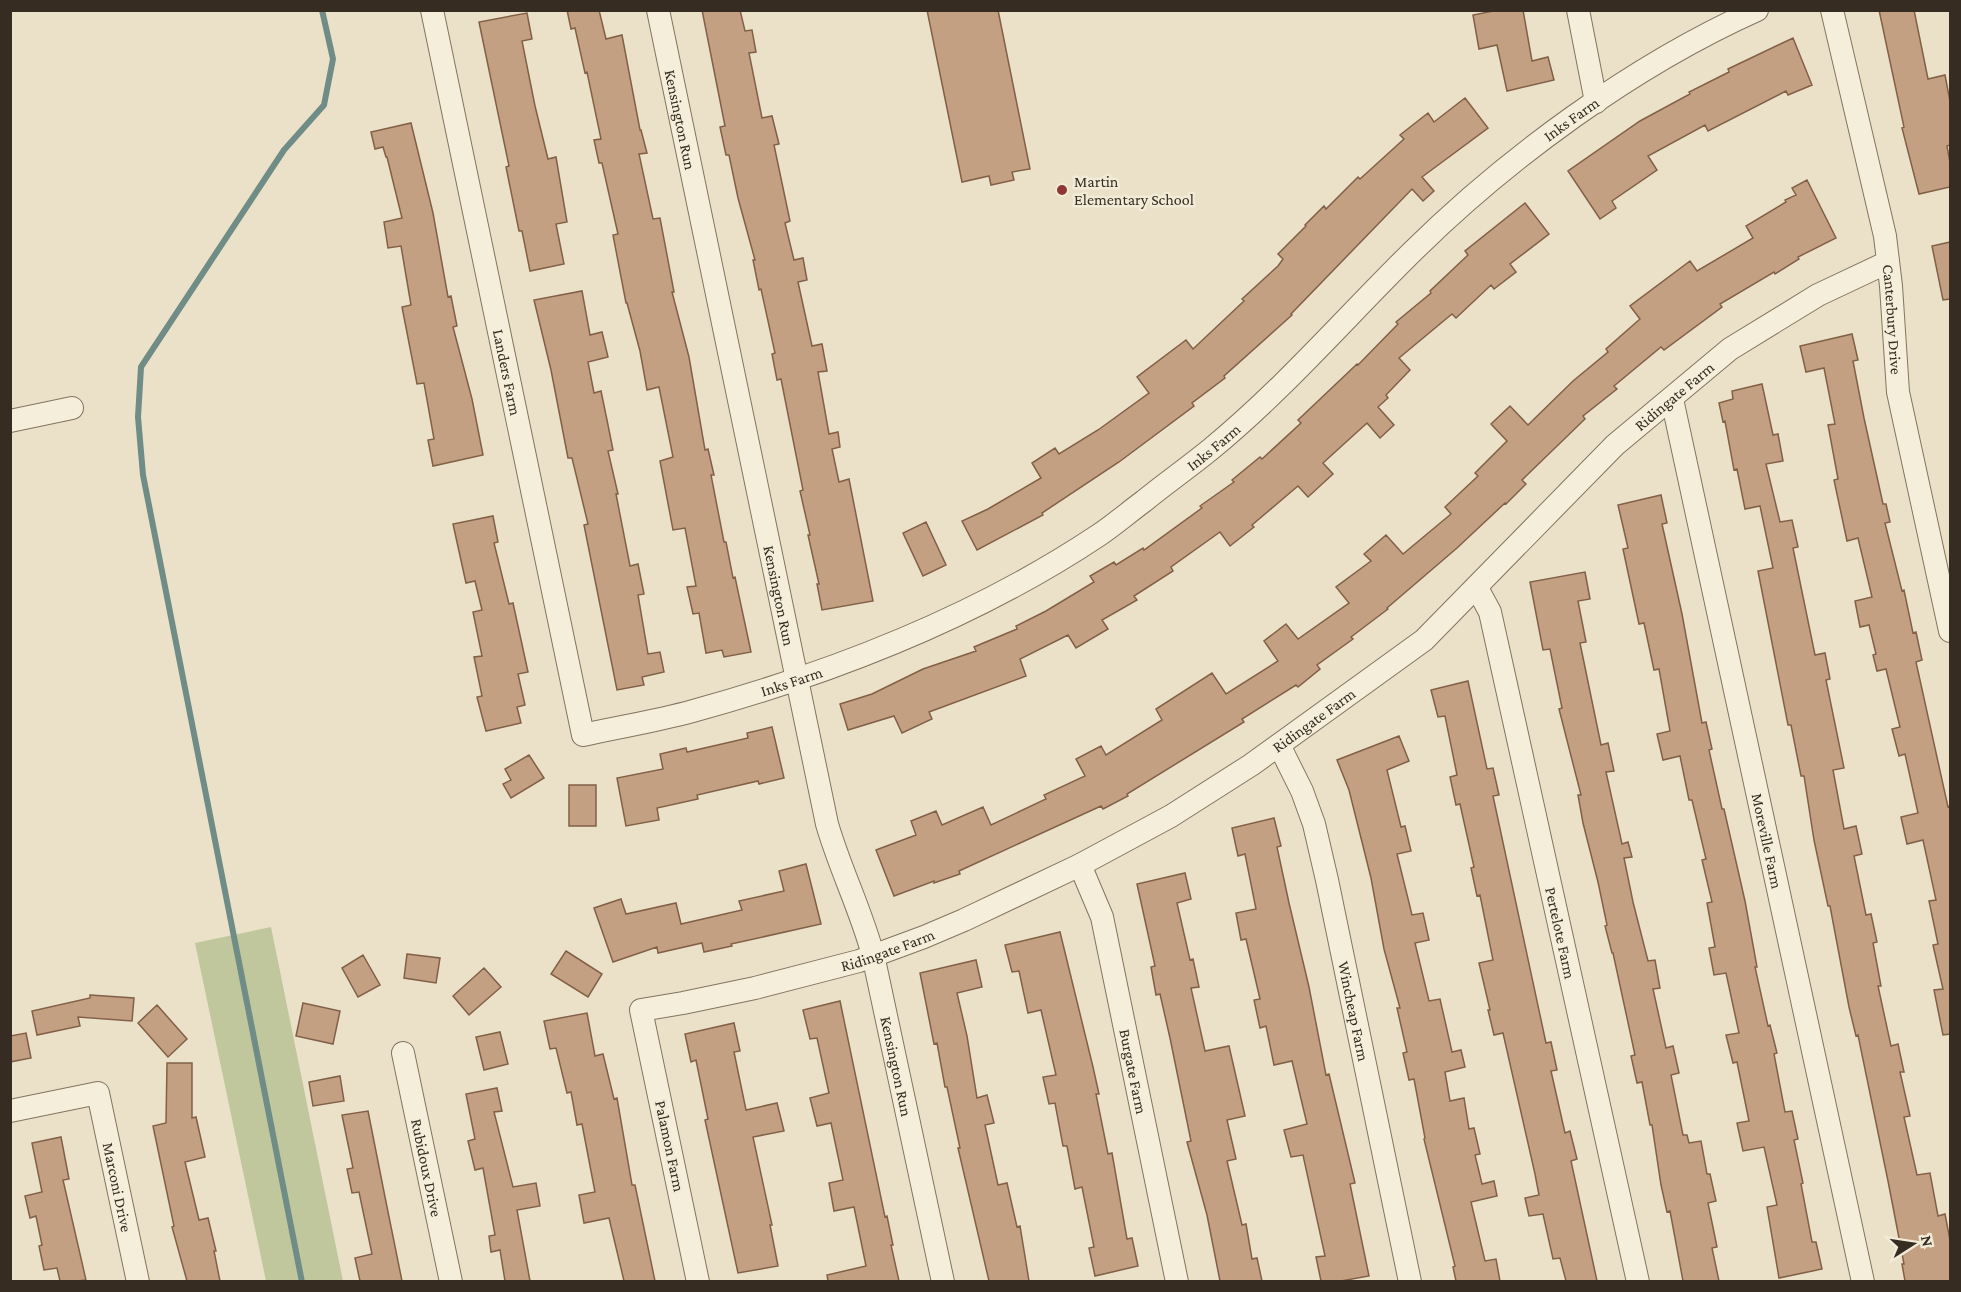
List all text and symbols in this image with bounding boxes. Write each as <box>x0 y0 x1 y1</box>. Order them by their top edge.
street label: Kensington Run <box>662 68 700 172</box>
street label: Inks Farm <box>1540 93 1602 144</box>
place label: Martin Elementary School <box>1074 173 1194 209</box>
marker: Martin Elementary School <box>1055 183 1069 197</box>
street label: Canterbury Drive <box>1880 263 1905 375</box>
street label: Landers Farm <box>490 328 525 417</box>
street label: Ridingate Farm <box>1631 358 1717 434</box>
street label: Inks Farm <box>1183 420 1243 473</box>
street label: Kensington Run <box>761 544 798 648</box>
street label: Inks Farm <box>758 663 824 699</box>
street label: Ridingate Farm <box>1269 684 1358 755</box>
street label: Moreville Farm <box>1749 792 1786 890</box>
street label: Pertelote Farm <box>1543 885 1579 981</box>
street label: Ridingate Farm <box>839 925 937 974</box>
street label: Wincheap Farm <box>1335 960 1373 1063</box>
street label: Kensington Run <box>878 1015 916 1118</box>
street label: Burgate Farm <box>1117 1027 1151 1115</box>
street label: Palamon Farm <box>652 1099 688 1193</box>
street label: Rubidoux Drive <box>408 1117 446 1218</box>
street label: Marconi Drive <box>100 1141 136 1233</box>
north arrow <box>1883 1214 1943 1274</box>
text: N <box>1918 1234 1937 1248</box>

